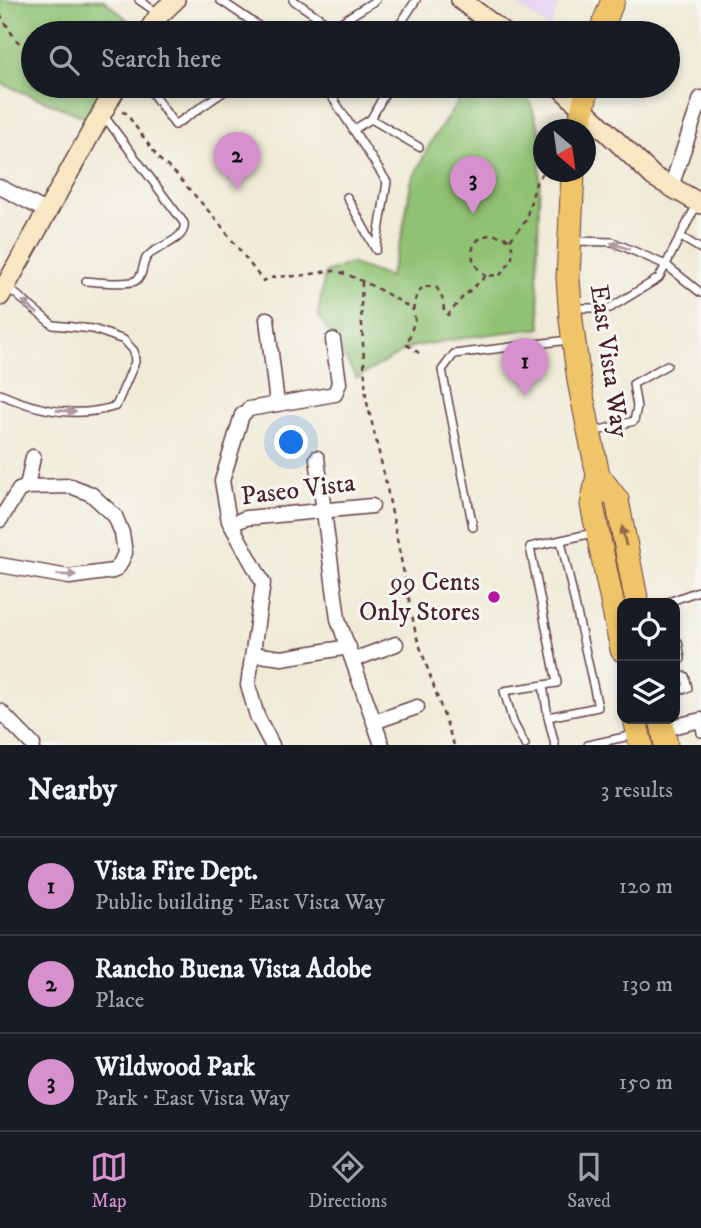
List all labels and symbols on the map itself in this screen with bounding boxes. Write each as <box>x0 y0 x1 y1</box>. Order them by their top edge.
north arrow <box>533 119 596 182</box>
pin: 2 <box>214 132 260 190</box>
pin: 3 <box>450 156 496 214</box>
one-way arrow <box>609 240 630 251</box>
street label: East Vista Way <box>582 282 636 440</box>
one-way arrow <box>22 300 39 315</box>
pin: 1 <box>502 338 548 396</box>
one-way arrow <box>55 406 77 417</box>
your location <box>274 425 308 459</box>
street label: Paseo Vista <box>239 467 357 513</box>
one-way arrow <box>619 525 630 547</box>
place label: 99 Cents Only Stores <box>359 566 480 629</box>
one-way arrow <box>56 570 78 581</box>
marker: 99 Cents Only Stores <box>486 589 502 605</box>

